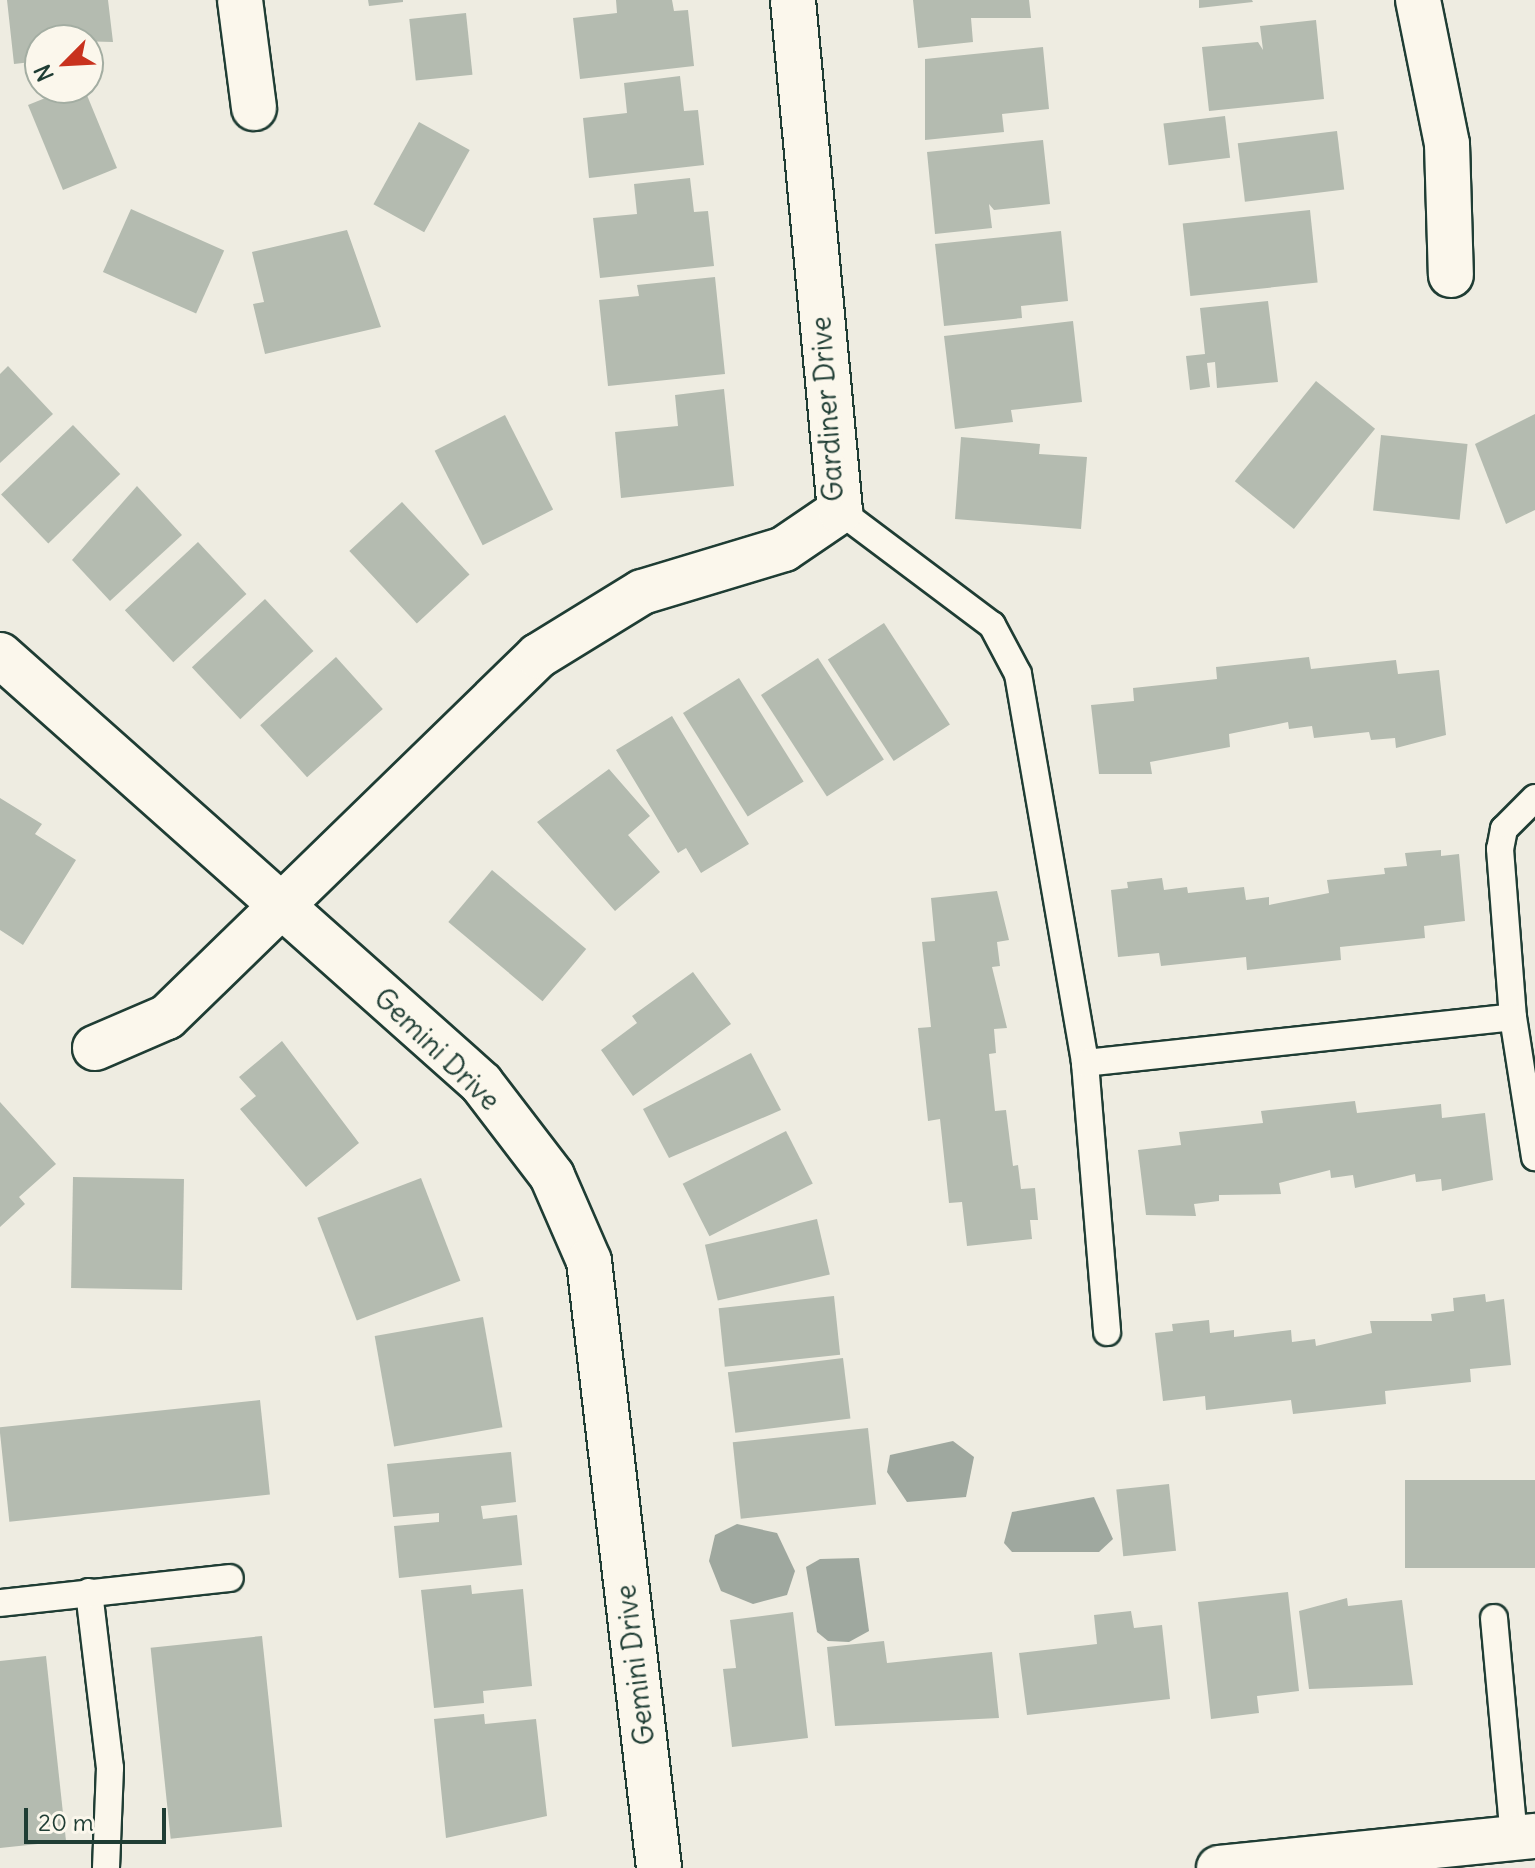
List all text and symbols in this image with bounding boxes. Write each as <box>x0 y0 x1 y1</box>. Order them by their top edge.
north arrow <box>24 24 104 104</box>
text: N <box>28 60 60 86</box>
street label: Gardiner Drive <box>804 315 850 503</box>
street label: Gemini Drive <box>367 981 507 1117</box>
street label: Gemini Drive <box>608 1583 662 1747</box>
scale bar <box>28 1792 170 1842</box>
text: 20 m <box>38 1807 94 1837</box>

